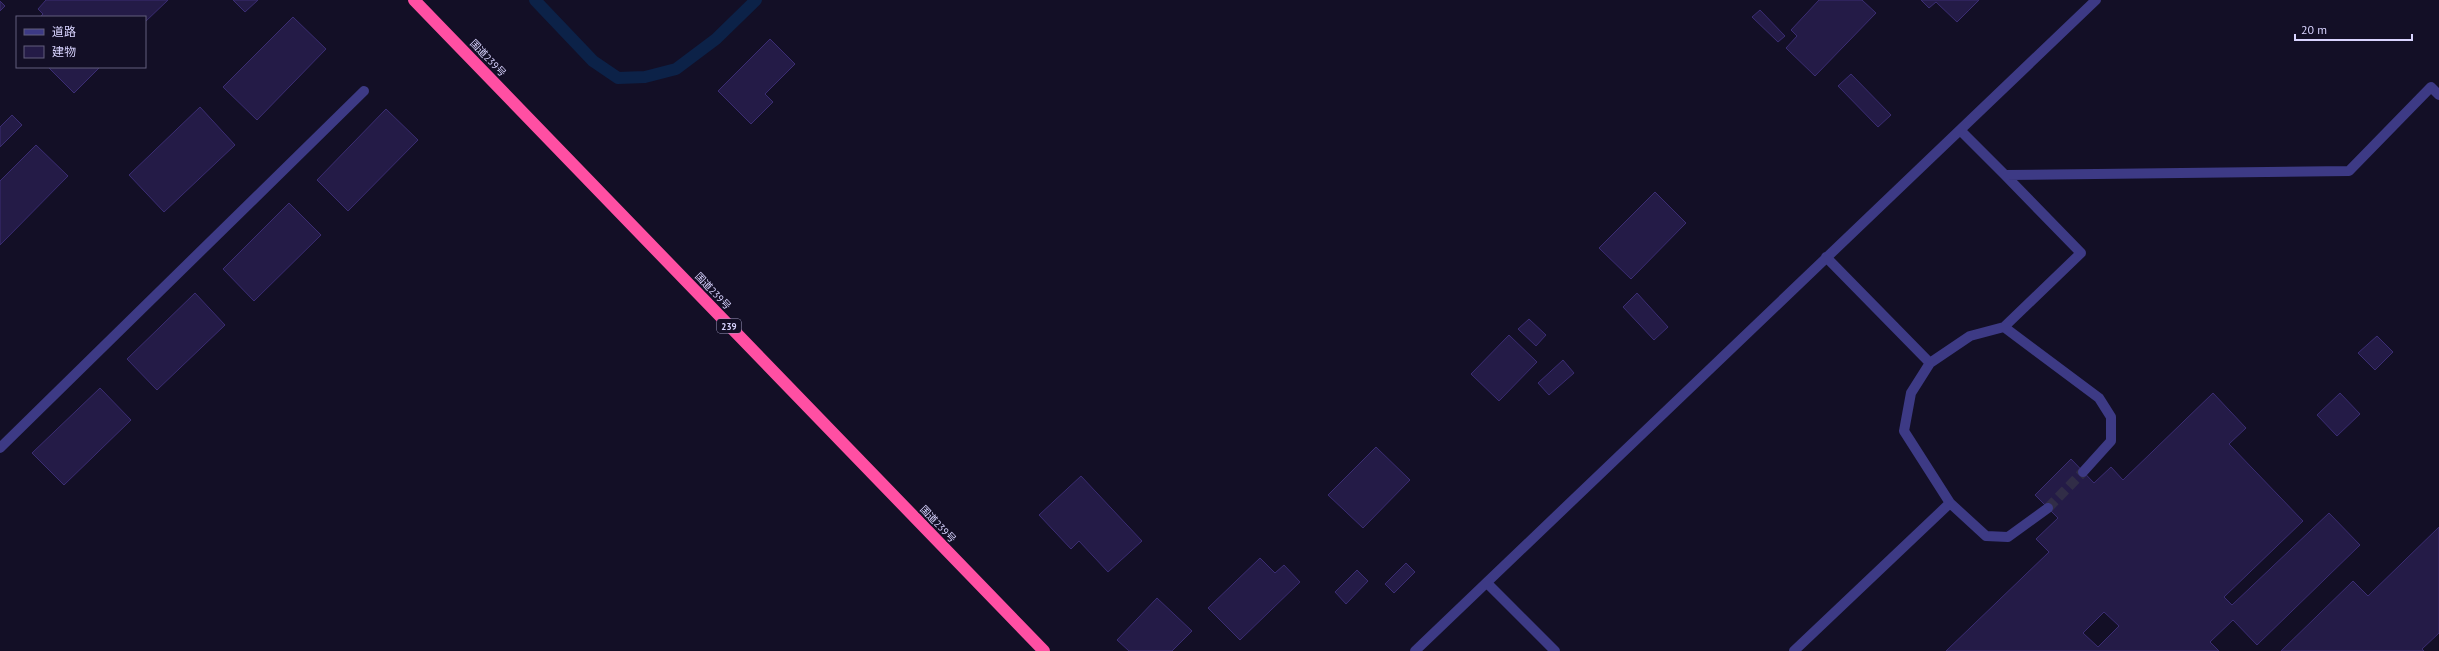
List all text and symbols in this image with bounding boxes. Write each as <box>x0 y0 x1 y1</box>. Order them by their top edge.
legend <box>16 16 146 68</box>
scale bar <box>2295 16 2412 42</box>
text: 20 m <box>2301 22 2327 37</box>
text: 道路 <box>52 24 76 39</box>
street label: 国道239号 <box>467 37 509 79</box>
text: 建物 <box>52 44 76 59</box>
street label: 国道239号 <box>692 270 734 312</box>
road number: 239 <box>717 319 741 333</box>
street label: 国道239号 <box>917 503 959 545</box>

